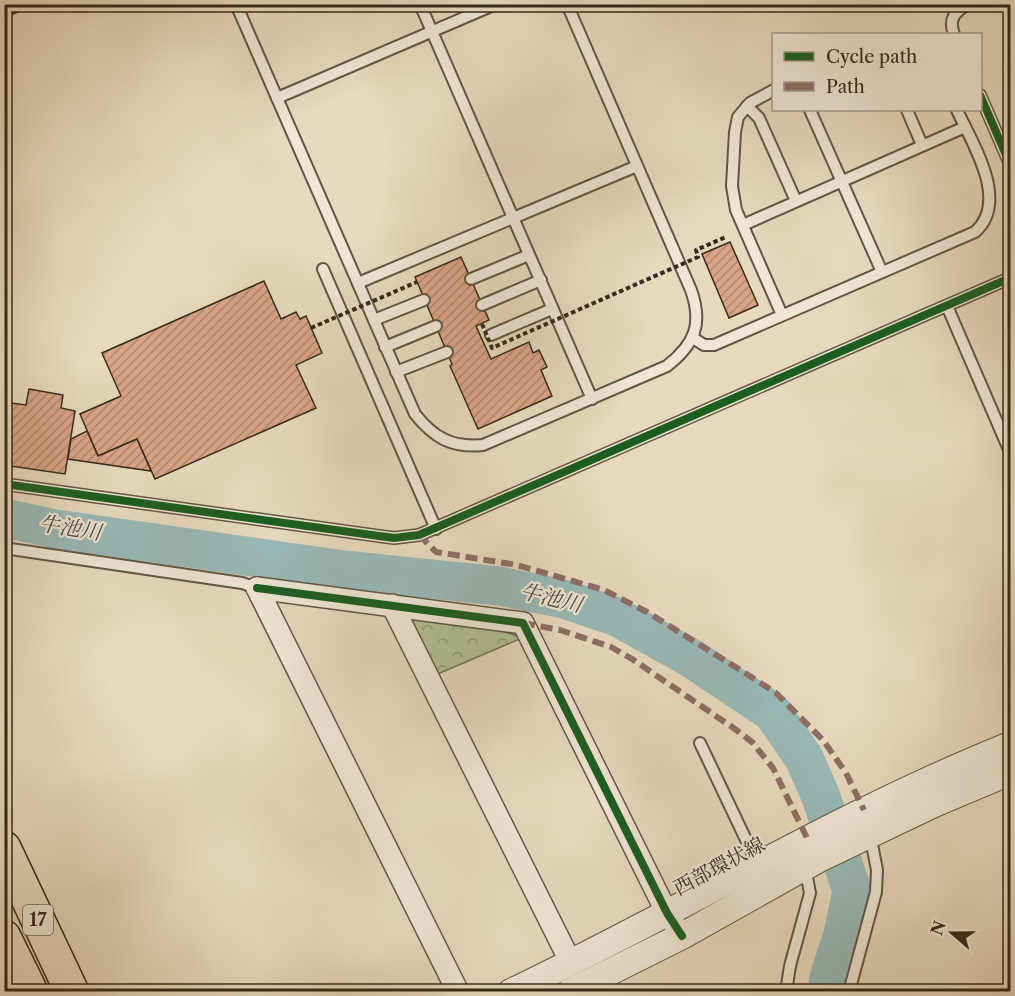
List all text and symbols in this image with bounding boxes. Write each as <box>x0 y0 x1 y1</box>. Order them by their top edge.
legend <box>772 33 982 111</box>
text: Cycle path <box>826 46 917 68</box>
text: Path <box>826 76 865 98</box>
water label: 牛池川 <box>37 510 105 545</box>
water label: 牛池川 <box>518 578 587 618</box>
street label: 西部環状線 <box>669 832 769 900</box>
north arrow <box>922 903 982 963</box>
road number: 17 <box>23 905 53 935</box>
text: N <box>926 918 950 938</box>

